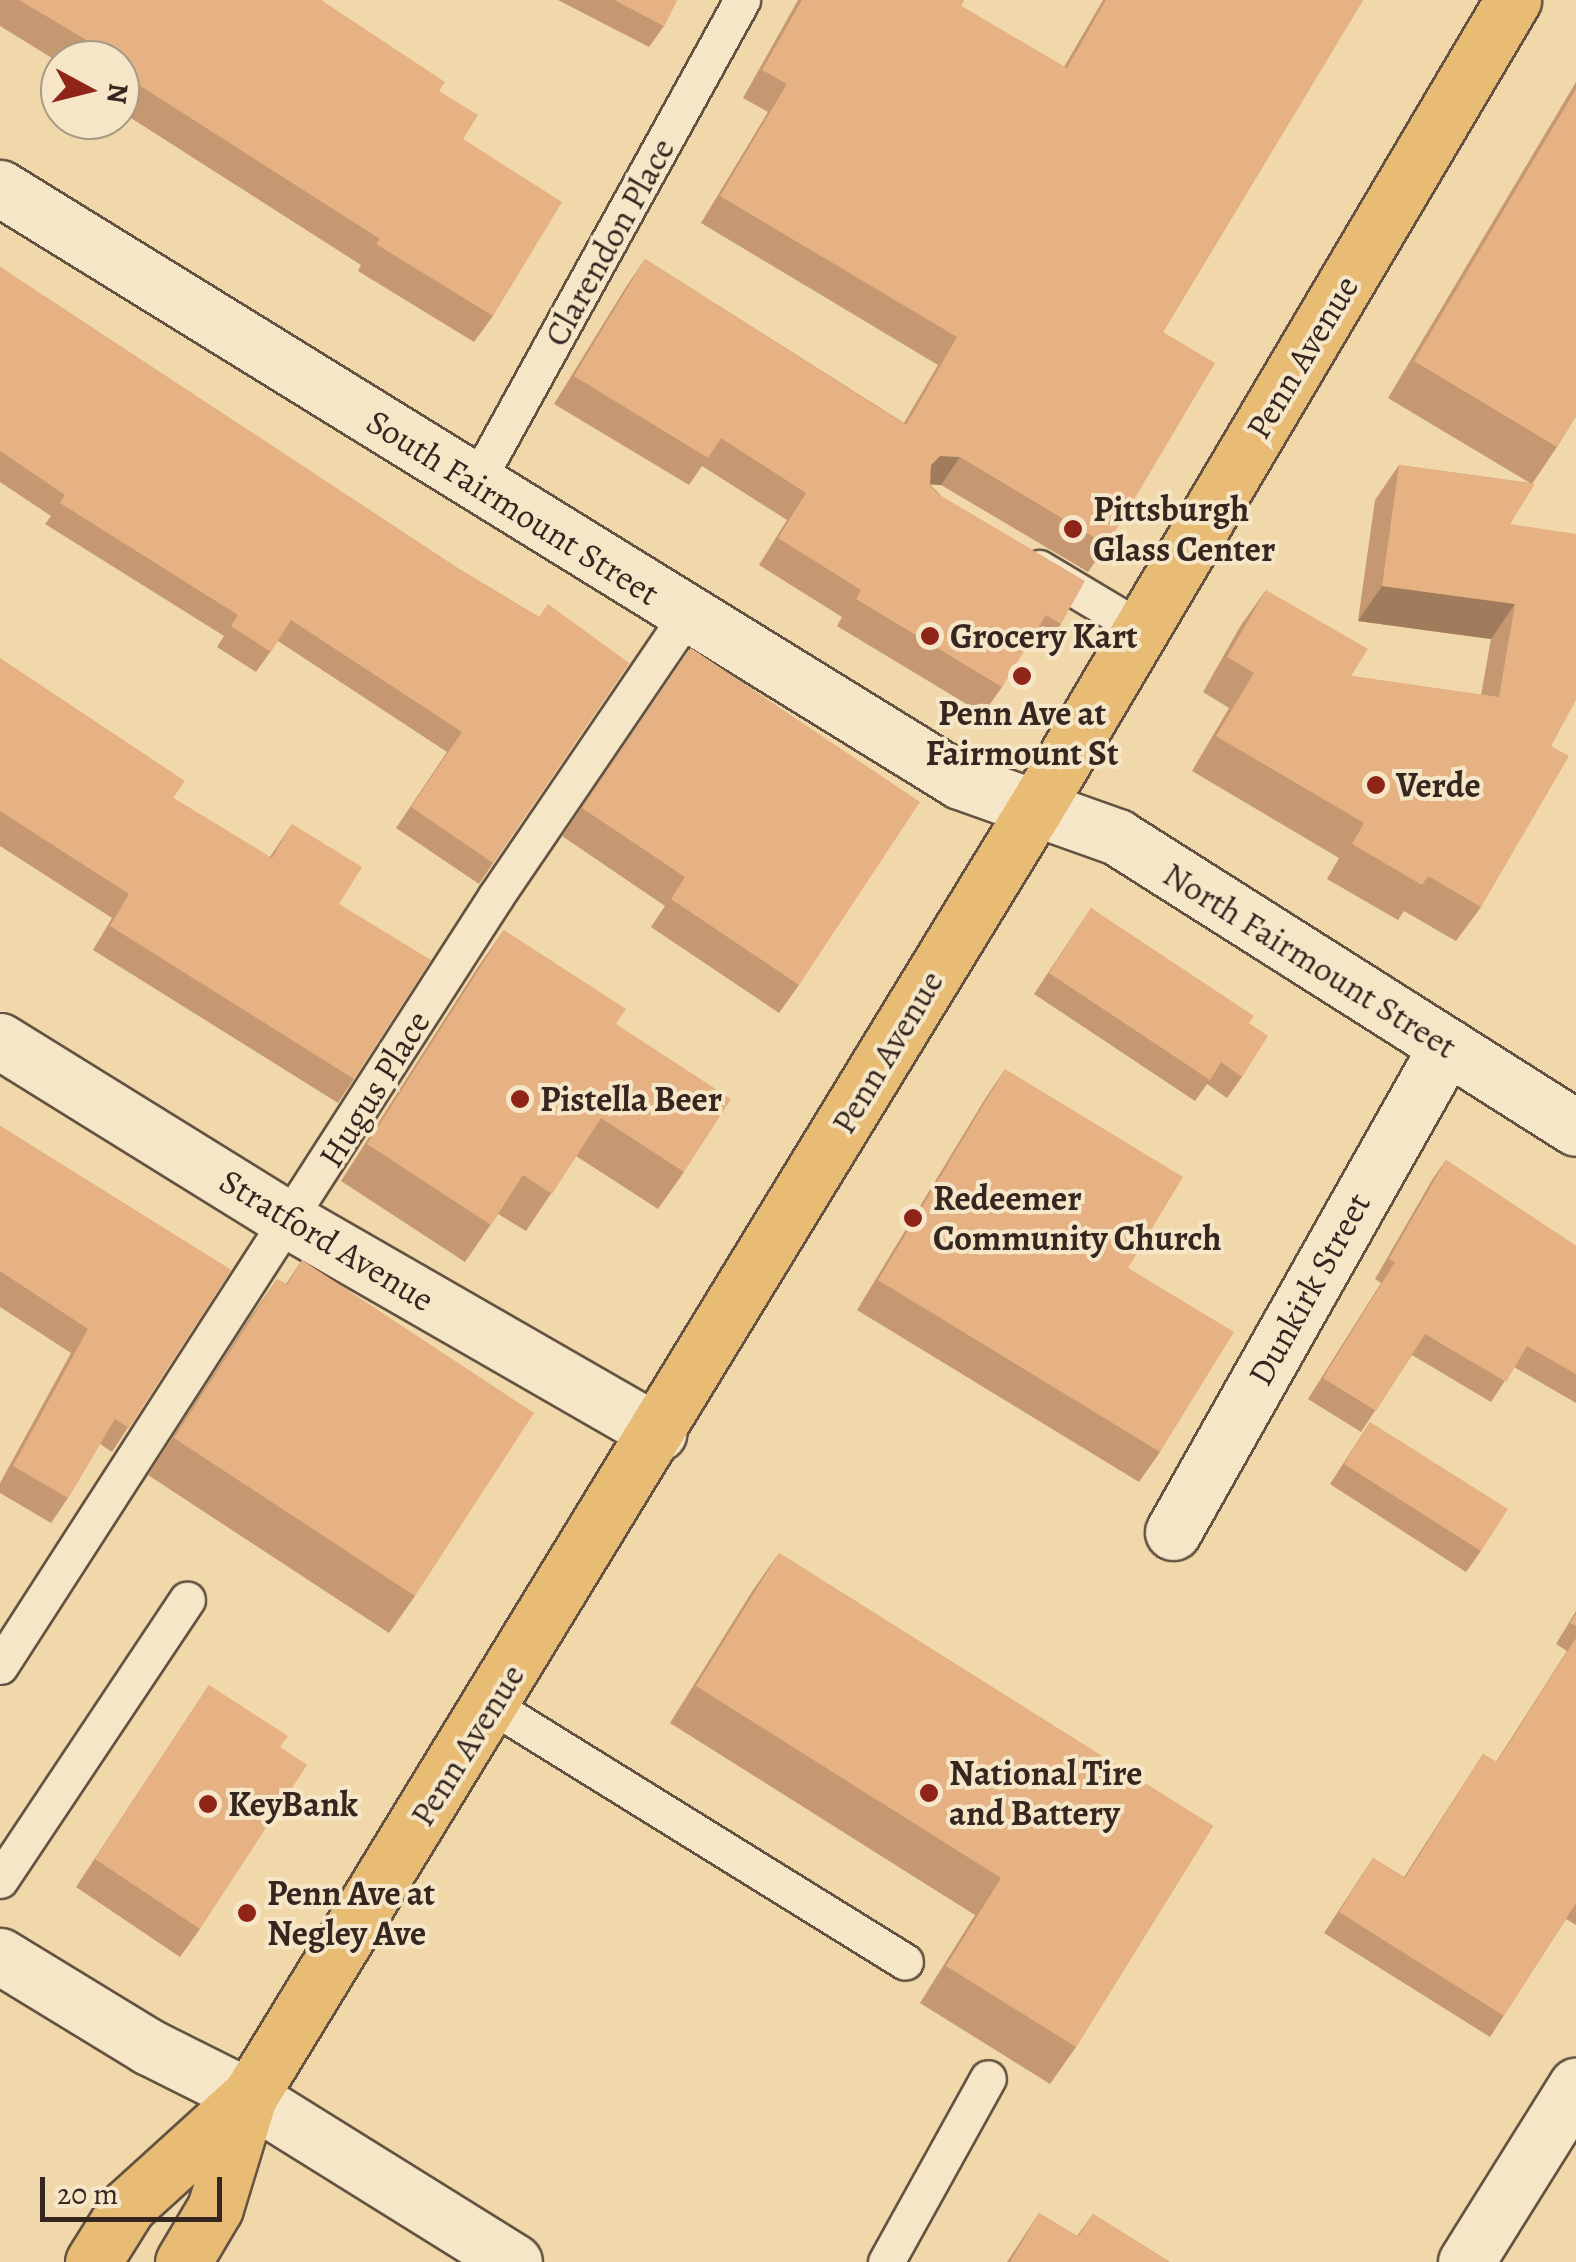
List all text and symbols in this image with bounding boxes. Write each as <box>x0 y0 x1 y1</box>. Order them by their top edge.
north arrow <box>40 40 140 140</box>
text: N <box>98 81 138 106</box>
street label: Clarendon Place <box>535 131 683 353</box>
street label: Penn Avenue <box>1237 268 1367 446</box>
street label: South Fairmount Street <box>359 400 667 614</box>
place label: Pittsburgh Glass Center <box>1093 488 1275 570</box>
marker: Pittsburgh Glass Center <box>1062 518 1084 540</box>
place label: Grocery Kart <box>950 615 1138 657</box>
marker: Grocery Kart <box>919 625 941 647</box>
marker: Penn Ave at Fairmount St <box>1011 665 1033 687</box>
place label: Penn Ave at Fairmount St <box>925 692 1119 774</box>
place label: Verde <box>1396 764 1481 806</box>
marker: Verde <box>1365 774 1387 796</box>
street label: North Fairmount Street <box>1156 853 1464 1067</box>
street label: Penn Avenue <box>822 963 952 1141</box>
street label: Hugus Place <box>309 1003 439 1175</box>
place label: Pistella Beer <box>540 1078 722 1120</box>
marker: Pistella Beer <box>509 1088 531 1110</box>
street label: Stratford Avenue <box>212 1160 442 1320</box>
place label: Redeemer Community Church <box>933 1177 1221 1259</box>
street label: Dunkirk Street <box>1239 1185 1379 1393</box>
marker: Redeemer Community Church <box>902 1207 924 1229</box>
street label: Penn Avenue <box>401 1656 533 1834</box>
place label: National Tire and Battery <box>949 1752 1142 1834</box>
marker: National Tire and Battery <box>918 1782 940 1804</box>
place label: KeyBank <box>228 1783 358 1825</box>
marker: KeyBank <box>197 1793 219 1815</box>
place label: Penn Ave at Negley Ave <box>267 1872 435 1954</box>
marker: Penn Ave at Negley Ave <box>236 1902 258 1924</box>
scale bar <box>45 2157 228 2219</box>
text: 20 m <box>57 2174 118 2214</box>

